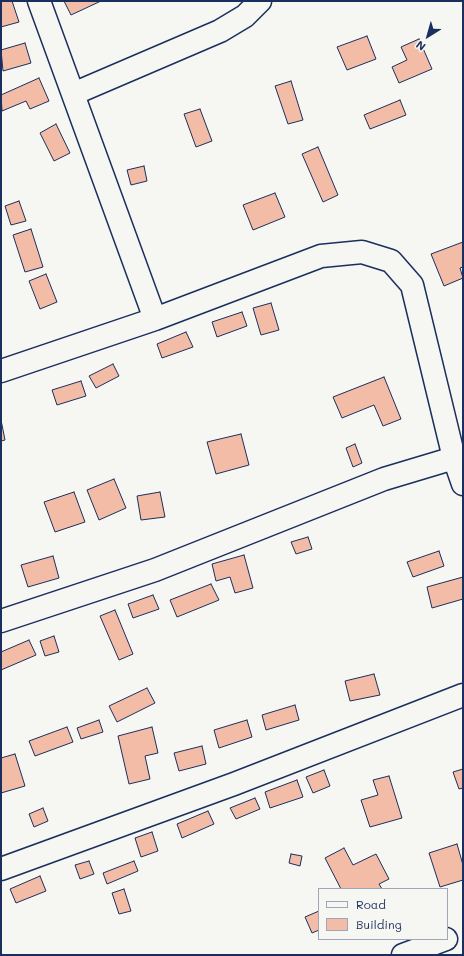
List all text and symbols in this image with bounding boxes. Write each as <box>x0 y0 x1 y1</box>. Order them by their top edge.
north arrow <box>408 16 448 56</box>
text: N <box>413 37 428 54</box>
legend <box>318 888 448 940</box>
text: Road <box>356 896 386 912</box>
text: Building <box>356 916 402 932</box>

